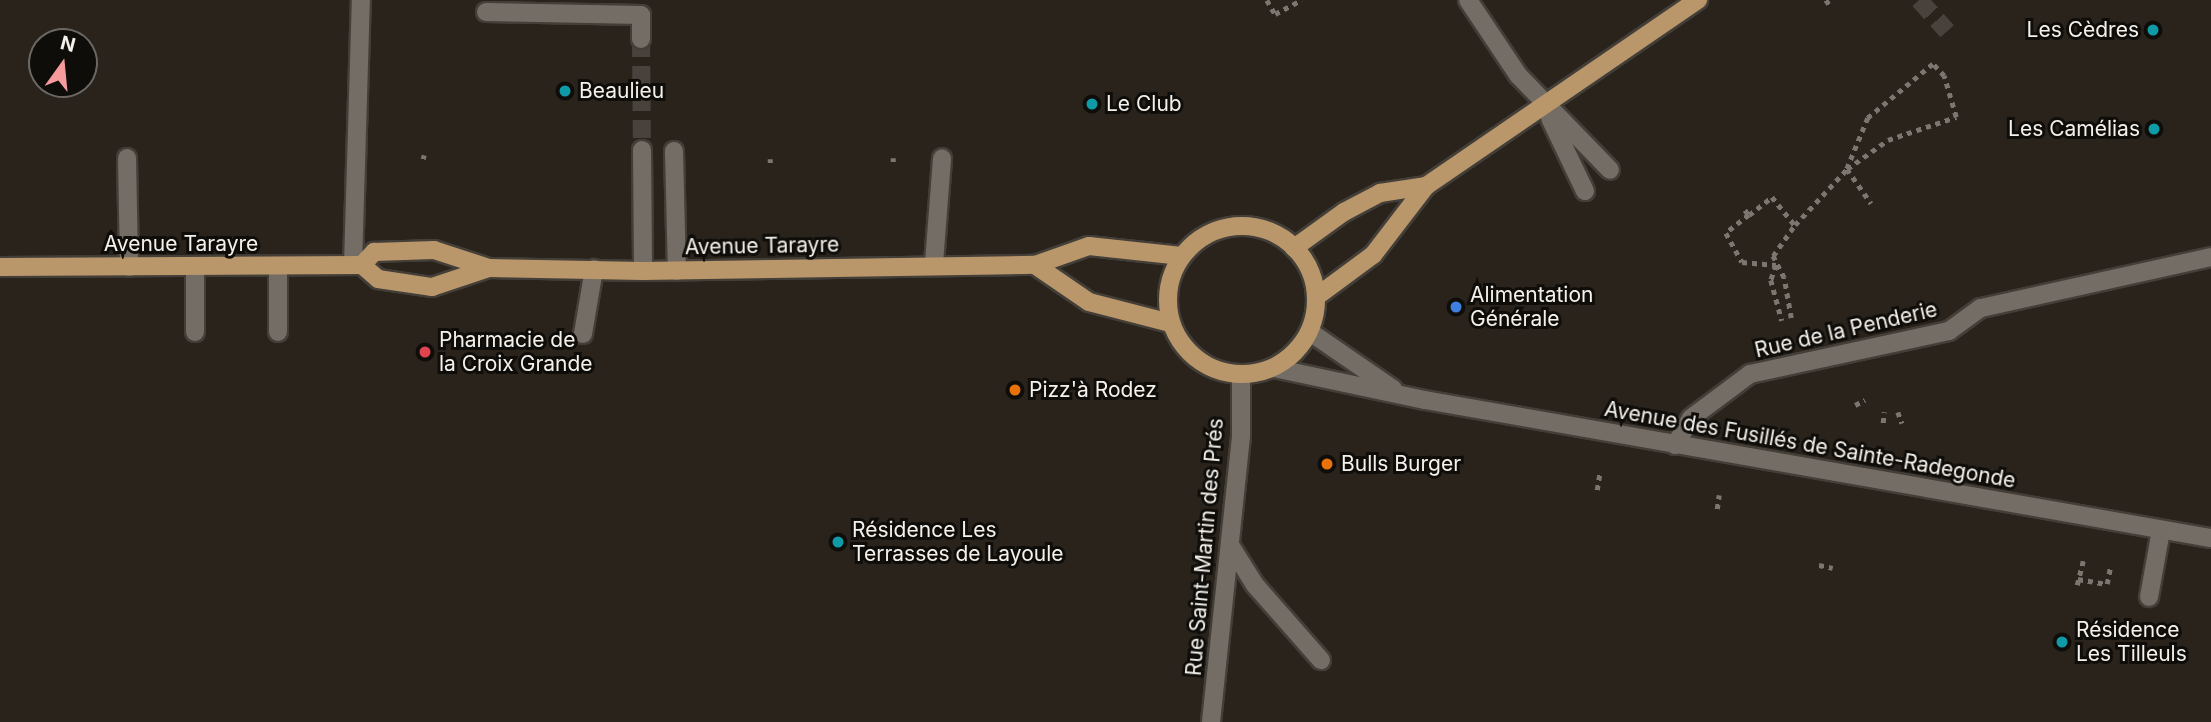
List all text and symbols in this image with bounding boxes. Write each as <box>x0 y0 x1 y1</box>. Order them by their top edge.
place label: Les Cèdres <box>2027 17 2139 43</box>
marker: Les Cèdres <box>2145 22 2161 38</box>
north arrow <box>28 28 98 98</box>
text: N <box>58 31 78 57</box>
place label: Beaulieu <box>579 78 664 104</box>
marker: Beaulieu <box>557 83 573 99</box>
place label: Le Club <box>1106 91 1182 117</box>
marker: Le Club <box>1084 96 1100 112</box>
place label: Les Camélias <box>2008 116 2140 142</box>
marker: Les Camélias <box>2146 121 2162 137</box>
street label: Avenue Tarayre <box>104 231 258 257</box>
street label: Avenue Tarayre <box>685 232 839 260</box>
place label: Alimentation Générale <box>1470 282 1593 332</box>
street label: Rue de la Penderie <box>1752 297 1940 363</box>
marker: Alimentation Générale <box>1448 299 1464 315</box>
place label: Pharmacie de la Croix Grande <box>439 327 593 377</box>
marker: Pharmacie de la Croix Grande <box>417 344 433 360</box>
place label: Pizz'à Rodez <box>1029 377 1157 403</box>
marker: Pizz'à Rodez <box>1007 382 1023 398</box>
street label: Avenue des Fusillés de Sainte-Radegonde <box>1602 396 2018 494</box>
street label: Rue Saint-Martin des Prés <box>1181 417 1229 677</box>
place label: Bulls Burger <box>1341 451 1461 477</box>
marker: Bulls Burger <box>1319 456 1335 472</box>
place label: Résidence Les Terrasses de Layoule <box>852 517 1064 567</box>
marker: Résidence Les Terrasses de Layoule <box>830 534 846 550</box>
place label: Résidence Les Tilleuls <box>2076 617 2187 667</box>
marker: Résidence Les Tilleuls <box>2054 634 2070 650</box>

